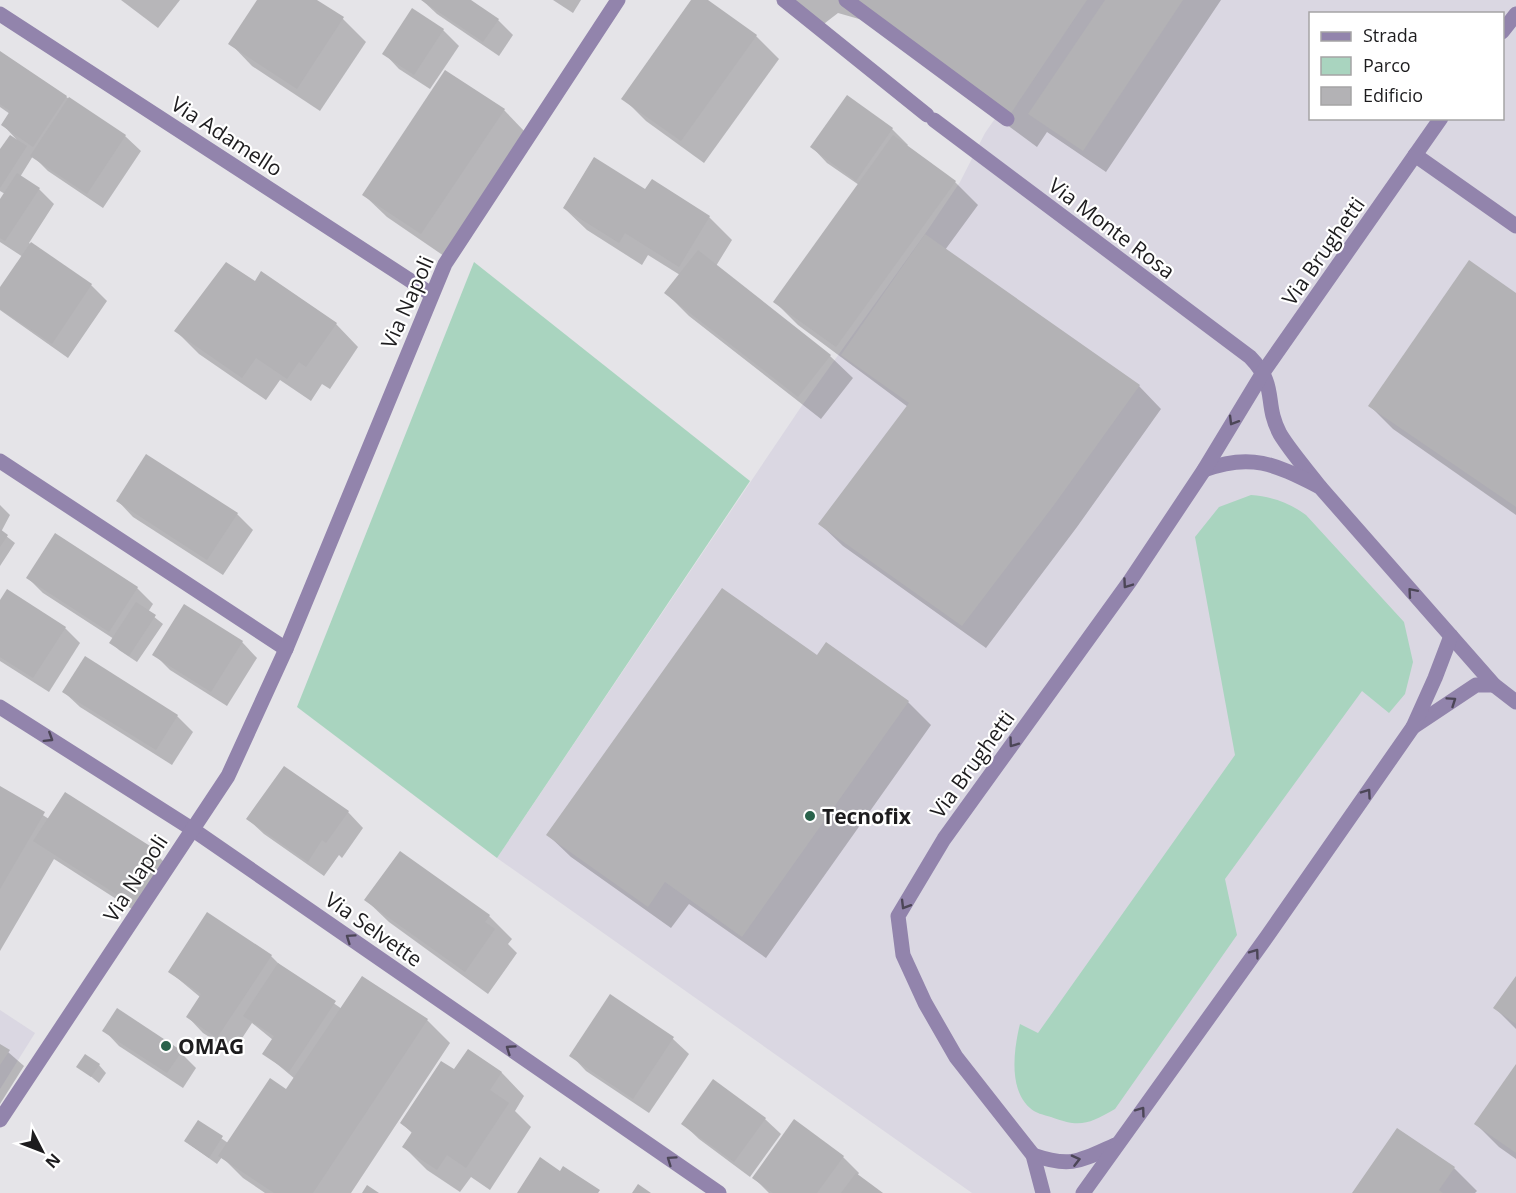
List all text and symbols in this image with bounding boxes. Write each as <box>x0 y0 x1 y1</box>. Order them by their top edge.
legend <box>1309 12 1504 120</box>
text: Strada <box>1363 23 1418 47</box>
text: Parco <box>1363 53 1411 77</box>
text: Edificio <box>1363 83 1423 107</box>
street label: Via Adamello <box>166 90 288 182</box>
street label: Via Monte Rosa <box>1043 171 1181 285</box>
street label: Via Brughetti <box>1275 191 1371 311</box>
street label: Via Napoli <box>374 251 440 353</box>
one-way arrow <box>1229 415 1241 425</box>
one-way arrow <box>1123 578 1134 589</box>
one-way arrow <box>1408 588 1419 599</box>
one-way arrow <box>1445 697 1456 708</box>
street label: Via Brughetti <box>924 705 1020 823</box>
one-way arrow <box>43 731 54 742</box>
one-way arrow <box>1009 736 1020 747</box>
one-way arrow <box>1360 789 1371 800</box>
place label: Tecnofix <box>822 802 912 830</box>
marker: Tecnofix <box>803 809 817 823</box>
street label: Via Napoli <box>96 829 174 927</box>
street label: Via Selvette <box>320 885 428 973</box>
one-way arrow <box>901 899 912 909</box>
one-way arrow <box>345 934 356 945</box>
one-way arrow <box>1248 949 1259 960</box>
place label: OMAG <box>178 1032 244 1060</box>
marker: OMAG <box>159 1039 173 1053</box>
one-way arrow <box>506 1045 517 1056</box>
one-way arrow <box>1134 1107 1145 1118</box>
north arrow <box>12 1121 72 1181</box>
text: N <box>41 1149 66 1173</box>
one-way arrow <box>1071 1155 1081 1168</box>
one-way arrow <box>666 1156 677 1167</box>

